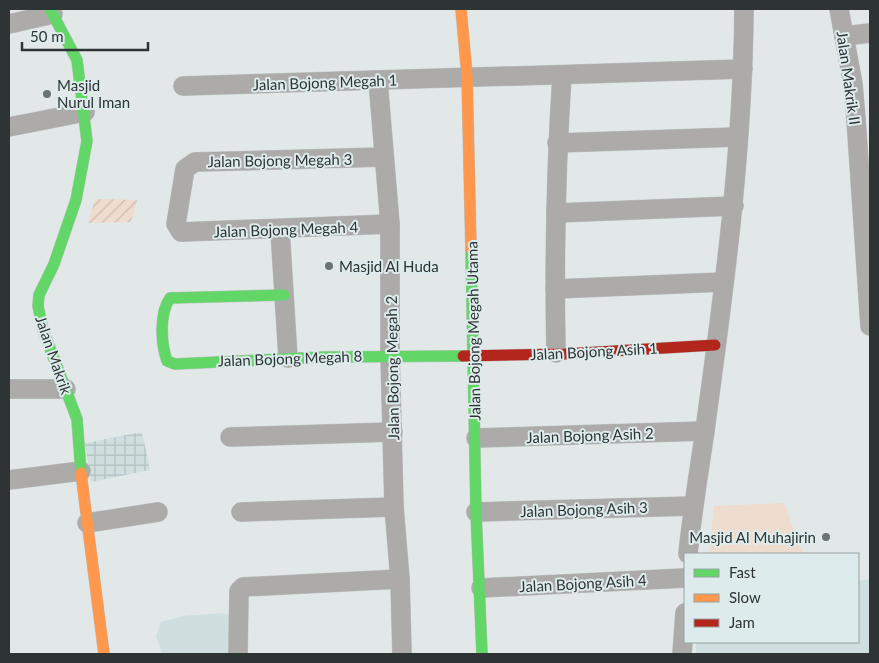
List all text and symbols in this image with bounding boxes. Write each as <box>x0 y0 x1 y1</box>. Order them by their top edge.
scale bar <box>22 20 149 52</box>
text: 50 m <box>30 27 64 45</box>
street label: Jalan Makrik II <box>834 30 864 126</box>
street label: Jalan Bojong Megah 1 <box>252 70 398 94</box>
place label: Masjid Nurul Iman <box>57 76 130 111</box>
marker: Masjid Nurul Iman <box>41 88 53 100</box>
street label: Jalan Bojong Megah 3 <box>208 150 352 170</box>
street label: Jalan Bojong Megah 4 <box>213 217 359 241</box>
street label: Jalan Bojong Megah Utama <box>462 241 484 421</box>
place label: Masjid Al Huda <box>339 257 439 275</box>
marker: Masjid Al Huda <box>323 260 335 272</box>
street label: Jalan Bojong Megah 2 <box>382 296 402 440</box>
street label: Jalan Makrik <box>32 313 76 397</box>
street label: Jalan Bojong Asih 1 <box>530 339 658 363</box>
street label: Jalan Bojong Megah 8 <box>217 346 363 370</box>
street label: Jalan Bojong Asih 2 <box>526 424 654 446</box>
street label: Jalan Bojong Asih 3 <box>520 498 648 520</box>
place label: Masjid Al Muhajirin <box>689 528 816 546</box>
marker: Masjid Al Muhajirin <box>820 531 832 543</box>
legend <box>684 553 859 643</box>
text: Fast <box>729 563 756 581</box>
street label: Jalan Bojong Asih 4 <box>519 571 647 595</box>
text: Slow <box>729 588 761 606</box>
text: Jam <box>729 613 755 631</box>

